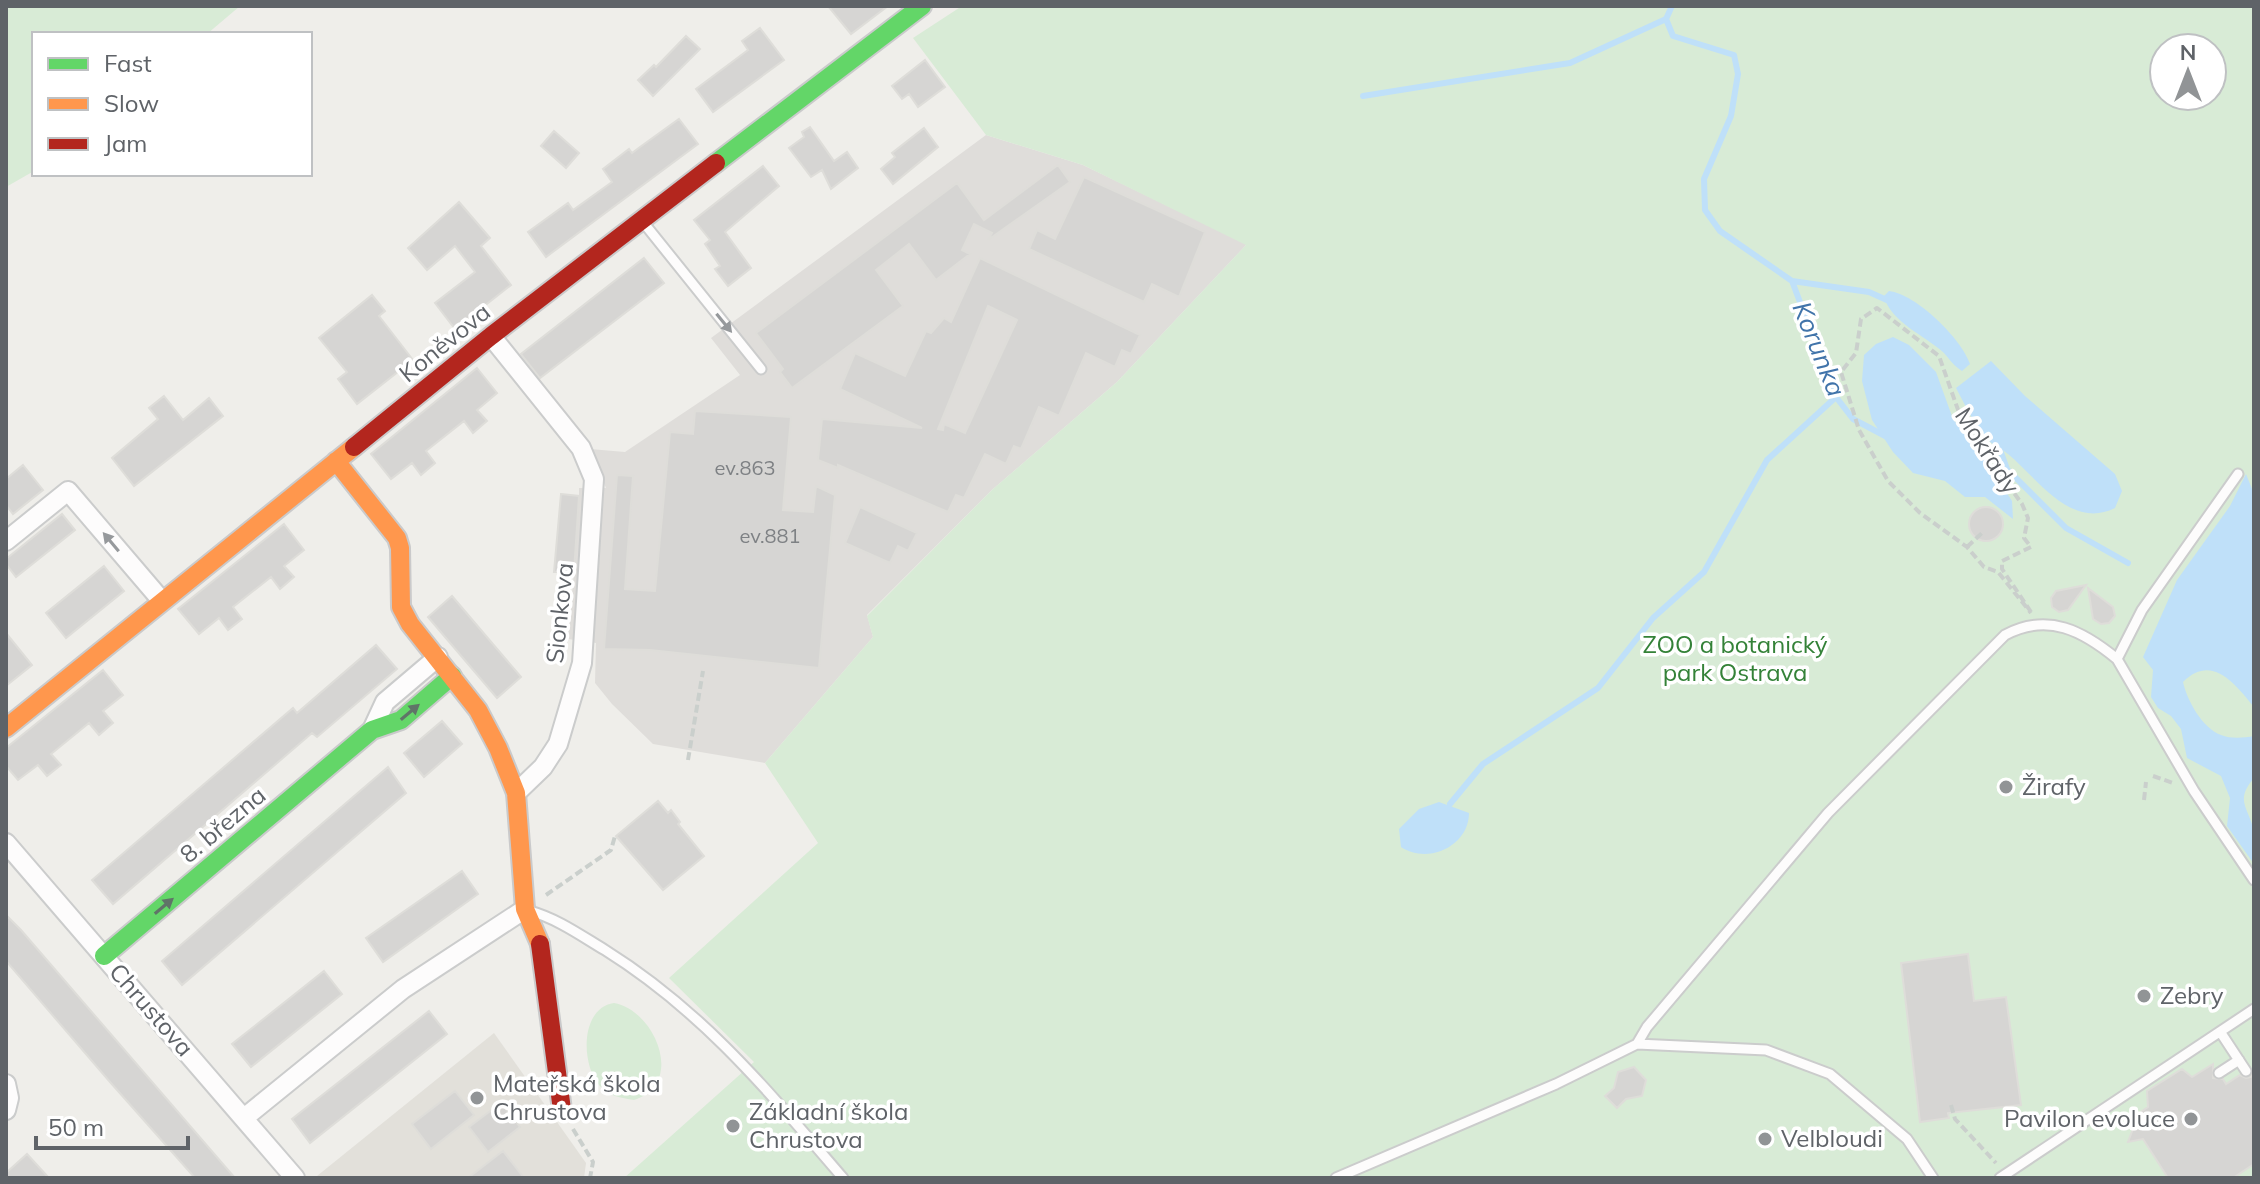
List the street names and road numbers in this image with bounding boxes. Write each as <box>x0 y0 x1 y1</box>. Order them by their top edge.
street label: Koněvova <box>393 296 496 388</box>
street label: Mokřady <box>1949 402 2027 499</box>
street label: Sionkova <box>539 561 579 665</box>
street label: 8. března <box>173 780 271 869</box>
street label: Chrustova <box>103 957 200 1062</box>

